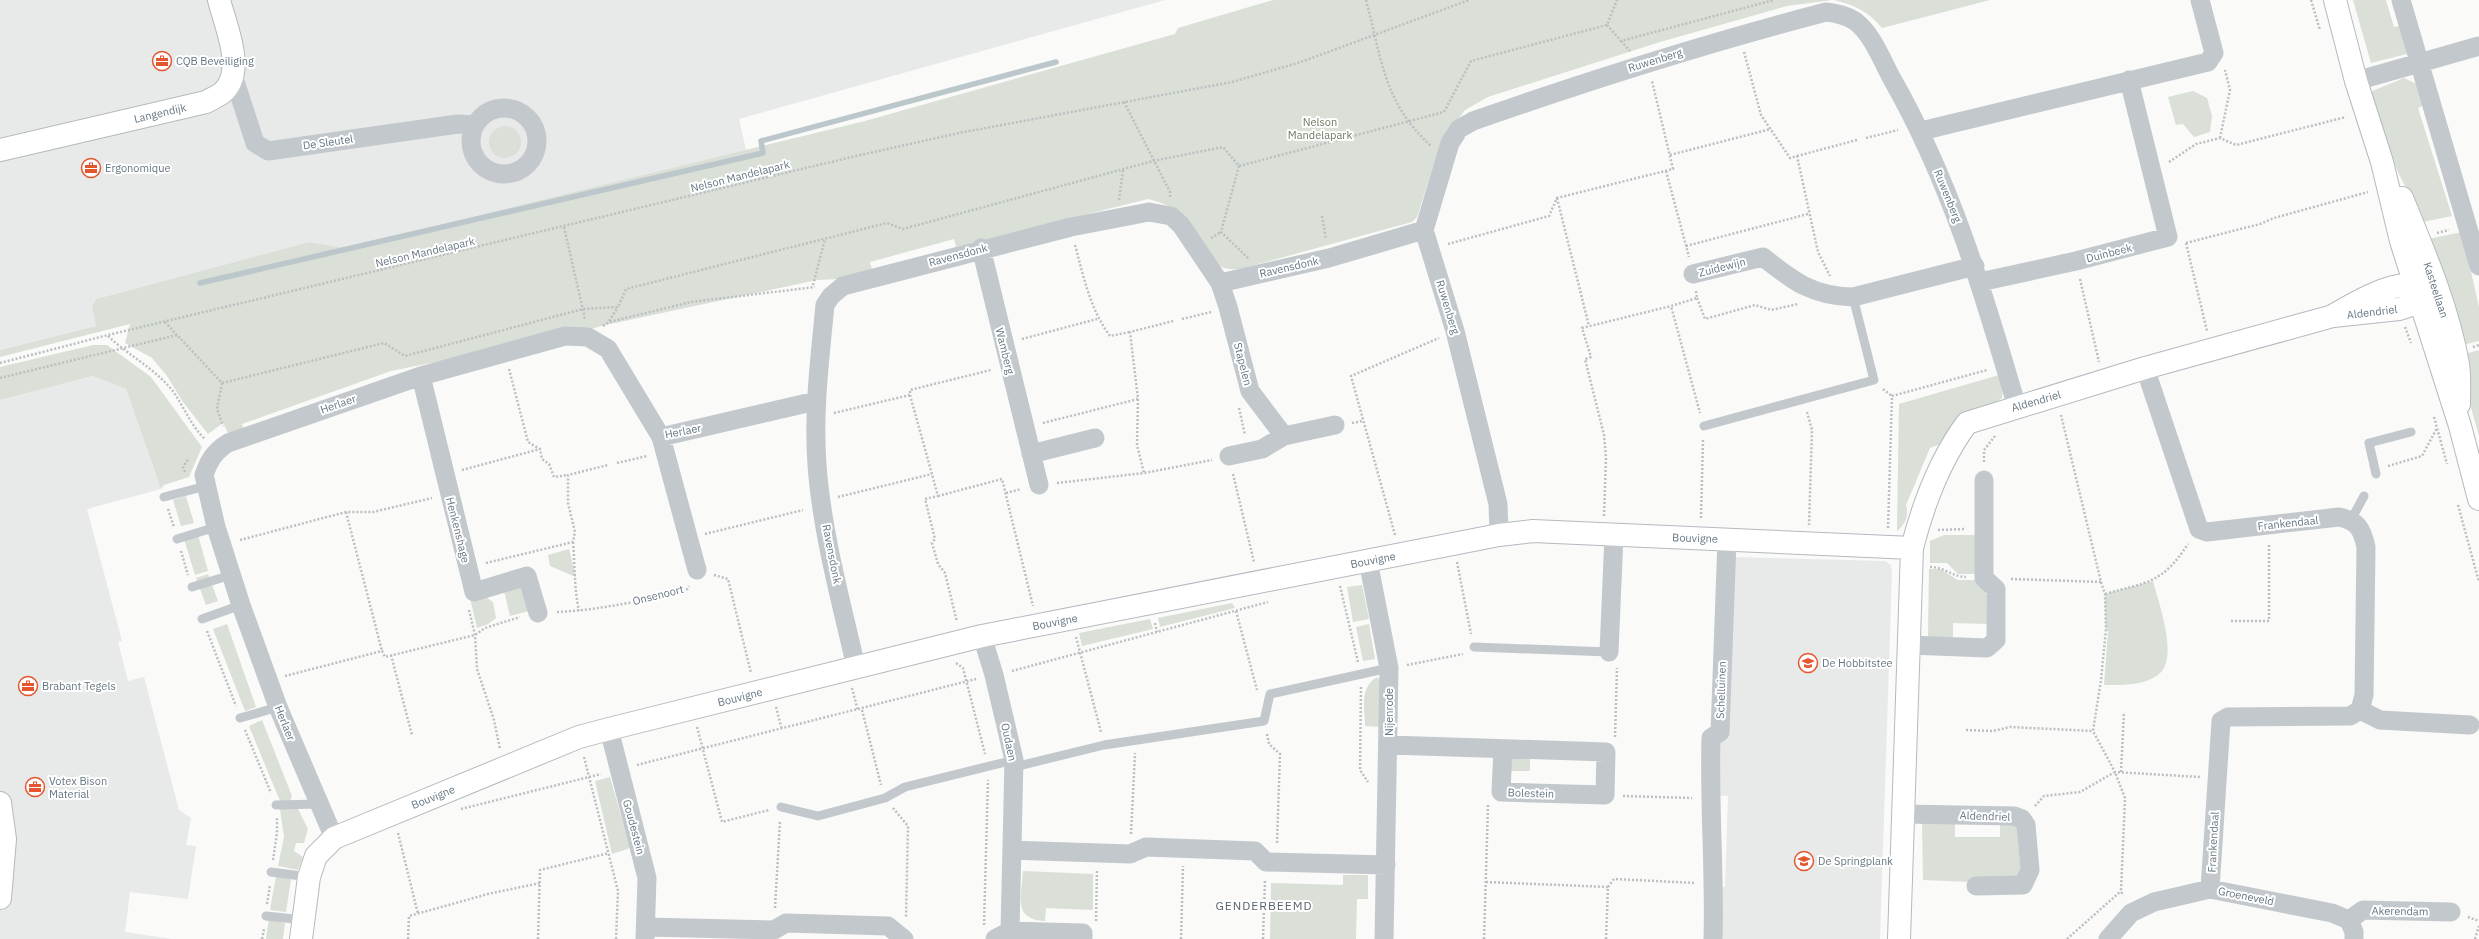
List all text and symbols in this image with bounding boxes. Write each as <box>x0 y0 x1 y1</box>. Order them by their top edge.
street label: Ruwenberg <box>1626 45 1684 75</box>
office icon: CQB Beveiliging <box>151 50 173 72</box>
place label: CQB Beveiliging <box>176 54 254 68</box>
street label: Langendijk <box>132 100 188 126</box>
park label: Nelson Mandelapark <box>1288 115 1352 142</box>
street label: De Sleutel <box>302 132 354 152</box>
office icon: Ergonomique <box>80 157 102 179</box>
street label: Nelson Mandelapark <box>689 157 791 195</box>
place label: Ergonomique <box>105 161 171 175</box>
street label: Ruwenberg <box>1931 167 1965 225</box>
street label: Nelson Mandelapark <box>374 234 476 270</box>
street label: Ravensdonk <box>927 240 989 270</box>
street label: Duinbeek <box>2085 240 2134 265</box>
street label: Ravensdonk <box>1258 253 1320 281</box>
street label: Zuidewijn <box>1697 254 1747 280</box>
street label: Kasteellaan <box>2420 260 2452 320</box>
street label: Ruwenberg <box>1433 278 1463 336</box>
street label: Aldendriel <box>2346 302 2398 322</box>
street label: Wamberg <box>993 326 1018 376</box>
street label: Stapelen <box>1231 341 1255 387</box>
street label: Aldendriel <box>2010 387 2062 415</box>
street label: Herlaer <box>318 391 358 417</box>
street label: Herlaer <box>664 421 702 441</box>
street label: Henkenshage <box>443 496 473 564</box>
street label: Frankendaal <box>2257 513 2319 533</box>
street label: Ravensdonk <box>819 523 845 585</box>
street label: Bouvigne <box>1672 530 1718 546</box>
street label: Bouvigne <box>1349 549 1397 571</box>
street label: Onsenoort <box>631 582 685 608</box>
street label: Bouvigne <box>1031 611 1079 633</box>
school or university icon: De Hobbitstee <box>1797 652 1819 674</box>
place label: De Hobbitstee <box>1822 656 1893 670</box>
street label: Schelluinen <box>1713 661 1729 719</box>
office icon: Brabant Tegels <box>17 675 39 697</box>
place label: Brabant Tegels <box>42 679 116 693</box>
street label: Bouvigne <box>716 685 764 709</box>
street label: Nijenrode <box>1382 688 1396 736</box>
street label: Herlaer <box>272 703 298 743</box>
street label: Oudaen <box>998 722 1020 762</box>
place label: Votex Bison Material <box>49 774 107 801</box>
office icon: Votex Bison Material <box>24 776 46 798</box>
street label: Bouvigne <box>409 782 457 812</box>
street label: Bolestein <box>1508 785 1554 801</box>
street label: Goudestein <box>620 798 648 856</box>
street label: Aldendriel <box>1959 808 2011 824</box>
street label: Frankendaal <box>2204 811 2222 873</box>
school or university icon: De Springplank <box>1793 850 1815 872</box>
place label: De Springplank <box>1818 854 1893 868</box>
street label: Groeneveld <box>2217 884 2275 908</box>
district label: GENDERBEEMD <box>1215 898 1313 913</box>
street label: Akerendam <box>2371 904 2429 918</box>

